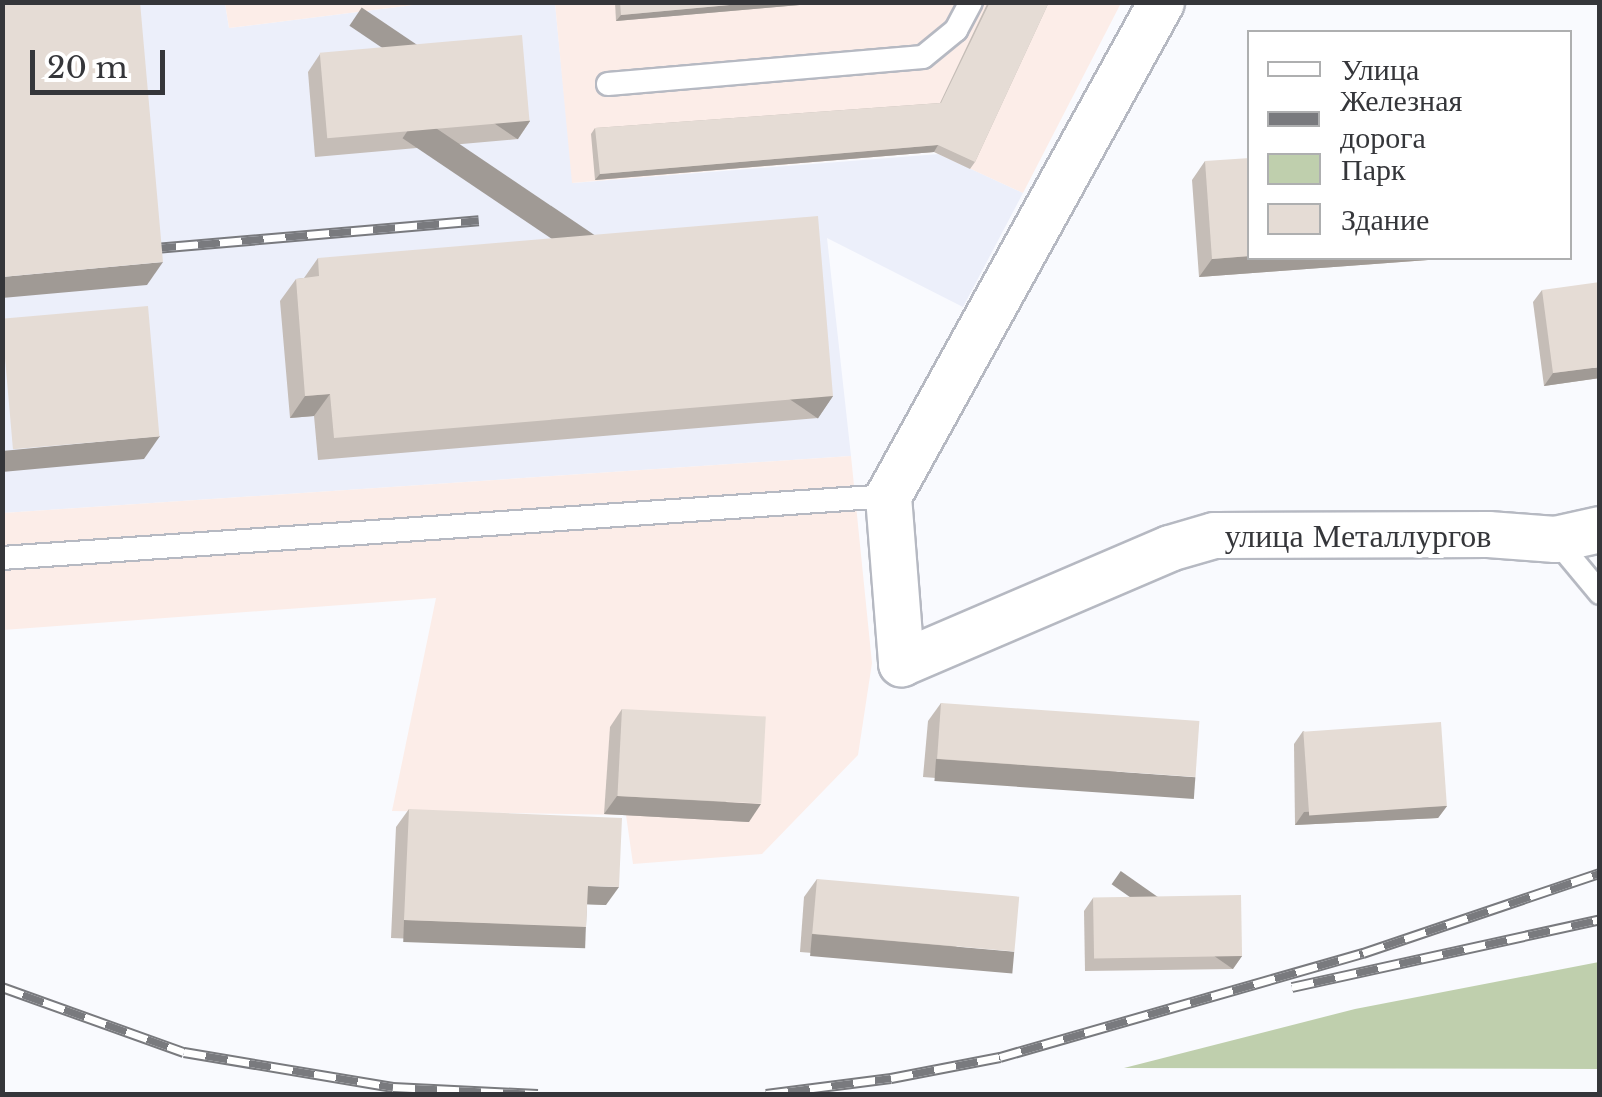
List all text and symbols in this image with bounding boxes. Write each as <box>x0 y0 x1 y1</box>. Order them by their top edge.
scale bar <box>35 30 170 92</box>
legend <box>1247 30 1572 260</box>
text: 20 m <box>47 49 128 86</box>
text: Улица <box>1341 51 1419 88</box>
text: Железная дорога <box>1340 82 1462 156</box>
text: Парк <box>1341 151 1406 188</box>
text: Здание <box>1341 201 1429 238</box>
street label: улица Металлургов <box>1225 517 1491 555</box>

